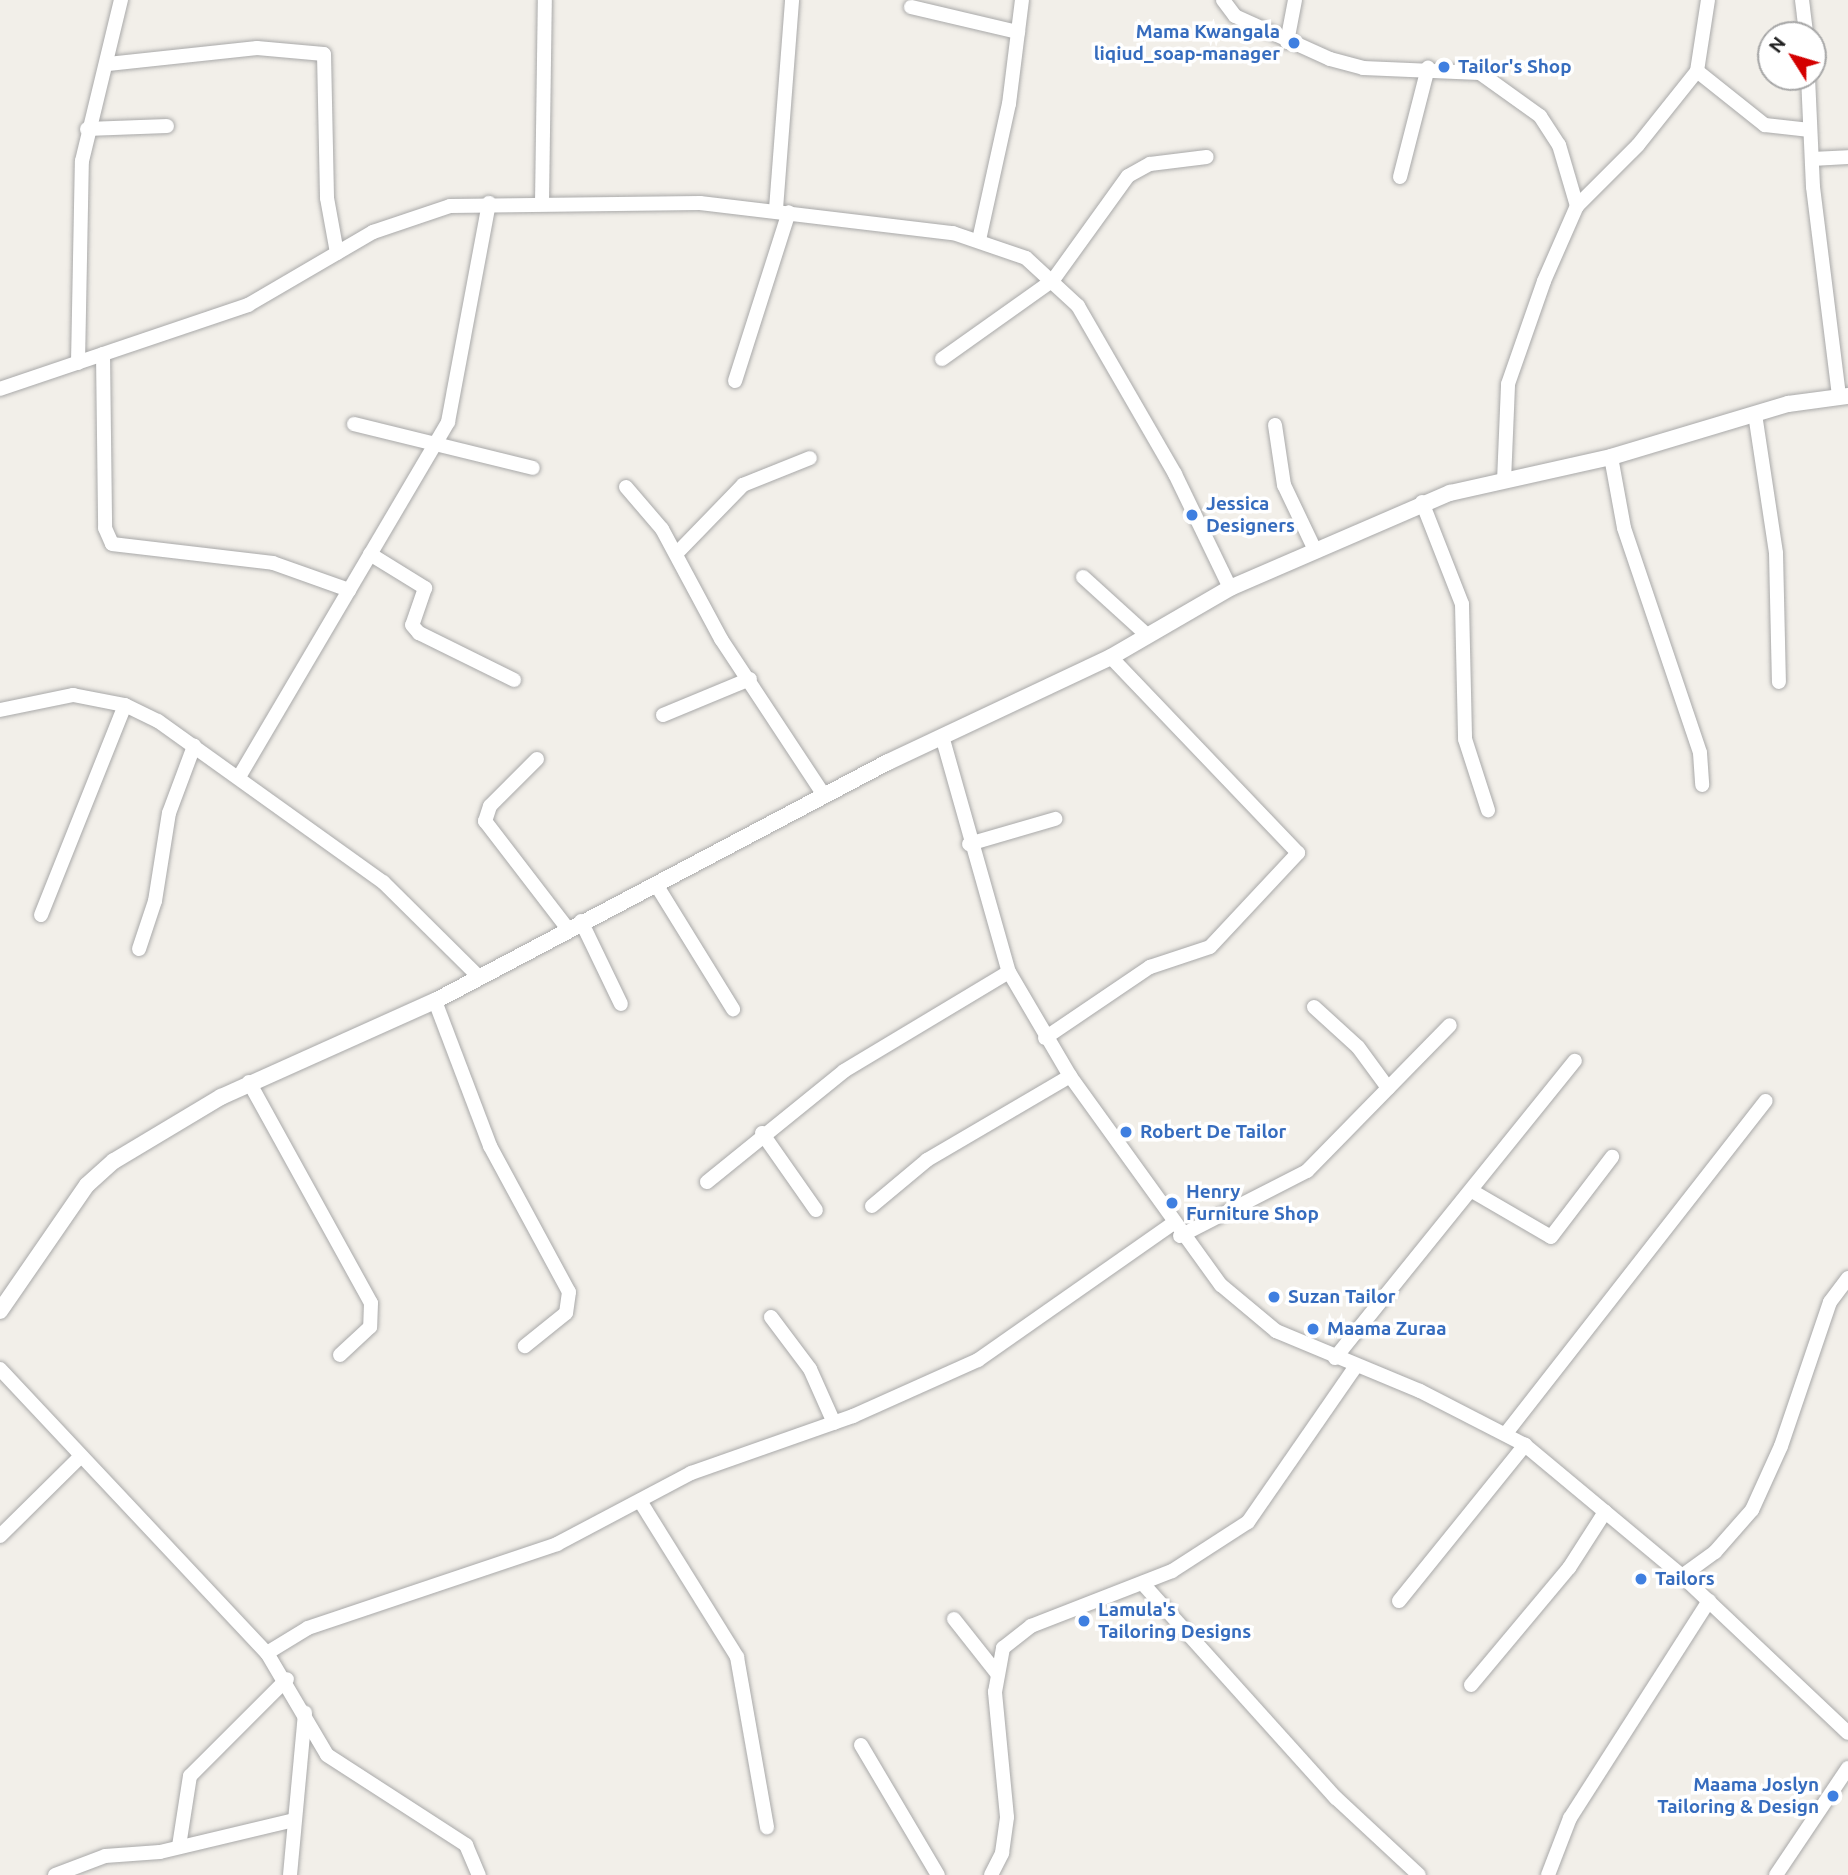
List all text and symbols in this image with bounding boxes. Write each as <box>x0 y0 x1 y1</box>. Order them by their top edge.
place label: Mama Kwangala liqiud_soap-manager <box>1094 21 1280 65</box>
north arrow <box>1757 21 1827 91</box>
text: N <box>1764 32 1790 57</box>
marker: Mama Kwangala liqiud_soap-manager <box>1286 35 1302 51</box>
place label: Tailor's Shop <box>1458 56 1572 78</box>
marker: Tailor's Shop <box>1436 59 1452 75</box>
place label: Jessica Designers <box>1206 493 1295 537</box>
marker: Jessica Designers <box>1184 507 1200 523</box>
place label: Robert De Tailor <box>1140 1121 1286 1143</box>
marker: Robert De Tailor <box>1118 1124 1134 1140</box>
place label: Henry Furniture Shop <box>1186 1181 1319 1225</box>
marker: Henry Furniture Shop <box>1164 1195 1180 1211</box>
place label: Suzan Tailor <box>1288 1286 1396 1308</box>
marker: Suzan Tailor <box>1266 1289 1282 1305</box>
place label: Maama Zuraa <box>1327 1318 1447 1340</box>
marker: Maama Zuraa <box>1305 1321 1321 1337</box>
place label: Tailors <box>1655 1568 1715 1590</box>
marker: Tailors <box>1633 1571 1649 1587</box>
place label: Lamula's Tailoring Designs <box>1098 1599 1251 1643</box>
marker: Lamula's Tailoring Designs <box>1076 1613 1092 1629</box>
place label: Maama Joslyn Tailoring & Design <box>1657 1774 1819 1818</box>
marker: Maama Joslyn Tailoring & Design <box>1825 1788 1841 1804</box>

